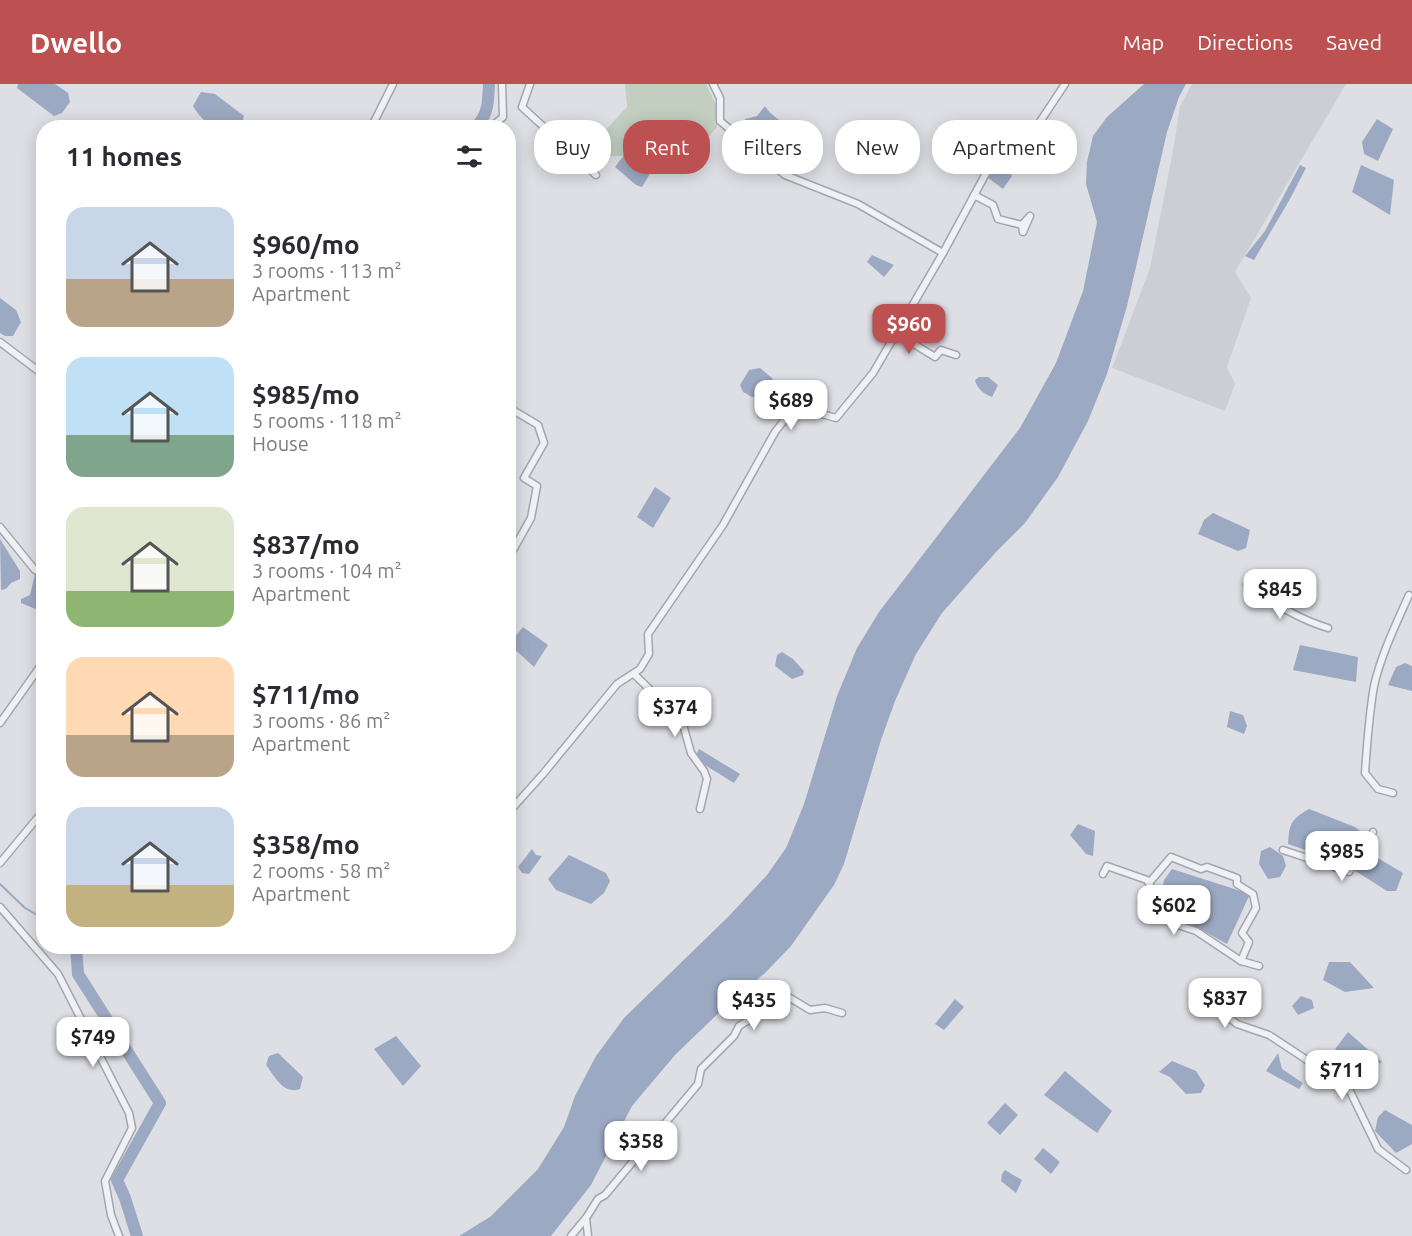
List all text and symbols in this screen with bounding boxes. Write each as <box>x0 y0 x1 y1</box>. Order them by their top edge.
text: Dwello <box>30 27 122 58</box>
text: Map <box>1123 30 1164 54</box>
text: Directions <box>1197 30 1293 54</box>
text: Saved <box>1326 30 1382 54</box>
chip: Buy <box>534 120 611 174</box>
chip: Rent <box>623 120 710 174</box>
chip: Filters <box>722 120 823 174</box>
chip: New <box>835 120 920 174</box>
chip: Apartment <box>932 120 1077 174</box>
icon: filters <box>453 140 486 173</box>
text: 11 homes <box>66 142 182 171</box>
text: $960/mo <box>252 230 360 259</box>
icon: home <box>114 231 186 303</box>
text: 3 rooms · 113 m² <box>252 259 402 282</box>
text: Apartment <box>252 282 350 305</box>
pin: $960 <box>873 304 945 355</box>
text: $960 <box>886 312 932 335</box>
text: $985/mo <box>252 380 360 409</box>
pin: $689 <box>755 380 827 431</box>
icon: home <box>114 381 186 453</box>
text: $689 <box>768 388 814 411</box>
text: 5 rooms · 118 m² <box>252 409 402 432</box>
text: House <box>252 432 309 455</box>
text: $837/mo <box>252 530 360 559</box>
icon: home <box>114 531 186 603</box>
text: 3 rooms · 104 m² <box>252 559 402 582</box>
pin: $845 <box>1244 569 1316 620</box>
text: $845 <box>1257 577 1303 600</box>
text: Apartment <box>252 582 350 605</box>
text: $711/mo <box>252 680 360 709</box>
icon: home <box>114 681 186 753</box>
pin: $374 <box>639 687 711 738</box>
text: $374 <box>652 695 698 718</box>
text: 3 rooms · 86 m² <box>252 709 390 732</box>
text: Apartment <box>252 732 350 755</box>
text: $358/mo <box>252 830 360 859</box>
icon: home <box>114 831 186 903</box>
pin: $985 <box>1306 831 1378 882</box>
text: $985 <box>1319 839 1365 862</box>
text: 2 rooms · 58 m² <box>252 859 390 882</box>
text: Apartment <box>252 882 350 905</box>
pin: $602 <box>1138 885 1210 936</box>
text: $602 <box>1151 893 1197 916</box>
pin: $837 <box>1189 978 1261 1029</box>
pin: $435 <box>718 980 790 1031</box>
text: $837 <box>1202 986 1248 1009</box>
text: $435 <box>731 988 777 1011</box>
pin: $749 <box>57 1017 129 1068</box>
text: $749 <box>70 1025 116 1048</box>
pin: $711 <box>1306 1050 1378 1101</box>
text: $711 <box>1319 1058 1365 1081</box>
pin: $358 <box>605 1121 677 1172</box>
text: $358 <box>618 1129 664 1152</box>

